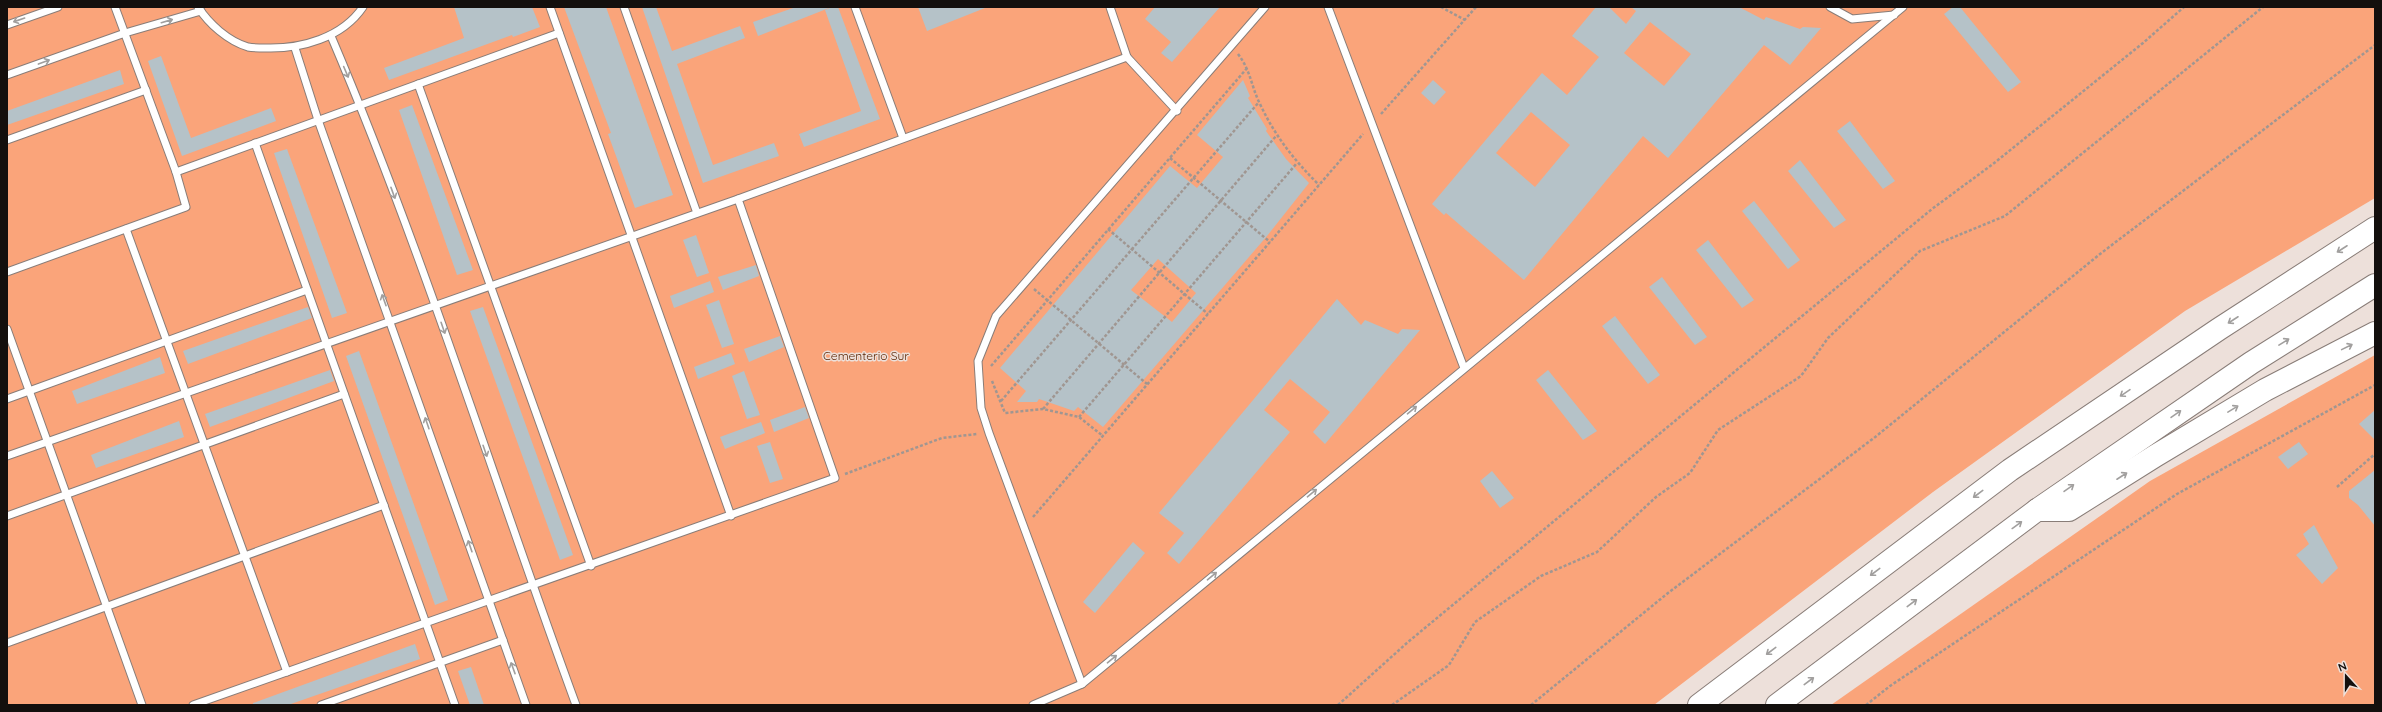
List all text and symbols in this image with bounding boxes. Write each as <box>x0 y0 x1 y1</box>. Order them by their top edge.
one-way arrow <box>13 17 25 25</box>
one-way arrow <box>160 17 173 24</box>
one-way arrow <box>37 58 50 65</box>
one-way arrow <box>343 65 351 77</box>
one-way arrow <box>390 186 398 198</box>
one-way arrow <box>2336 246 2348 254</box>
one-way arrow <box>379 295 387 307</box>
one-way arrow <box>2228 316 2239 324</box>
one-way arrow <box>439 322 447 334</box>
one-way arrow <box>2278 338 2289 346</box>
one-way arrow <box>2341 343 2353 350</box>
park label: Cementerio Sur <box>823 348 909 363</box>
one-way arrow <box>2119 389 2131 397</box>
one-way arrow <box>2227 405 2238 413</box>
one-way arrow <box>1407 406 1418 415</box>
one-way arrow <box>2171 410 2182 418</box>
one-way arrow <box>422 417 430 429</box>
one-way arrow <box>482 444 490 456</box>
one-way arrow <box>2116 472 2128 480</box>
one-way arrow <box>2063 484 2074 492</box>
one-way arrow <box>1307 489 1318 498</box>
one-way arrow <box>1973 490 1984 498</box>
one-way arrow <box>2011 521 2022 530</box>
one-way arrow <box>465 540 473 552</box>
one-way arrow <box>1869 568 1880 577</box>
one-way arrow <box>1207 572 1218 580</box>
one-way arrow <box>1907 599 1918 607</box>
one-way arrow <box>1766 647 1777 655</box>
one-way arrow <box>1107 654 1117 663</box>
north arrow <box>2326 656 2366 696</box>
text: N <box>2336 659 2349 675</box>
one-way arrow <box>508 663 516 675</box>
one-way arrow <box>1803 677 1814 686</box>

